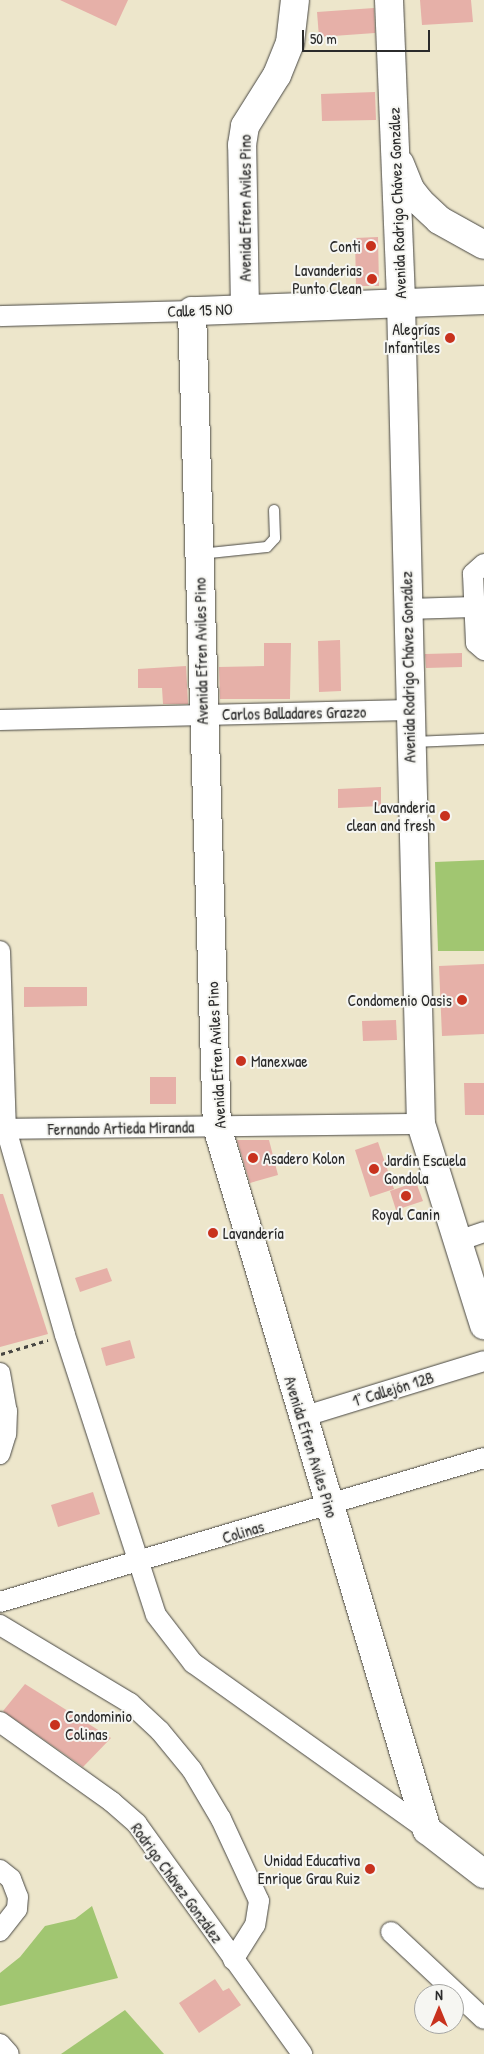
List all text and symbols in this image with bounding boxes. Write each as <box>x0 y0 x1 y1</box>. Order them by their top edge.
scale bar <box>304 20 432 52</box>
text: 50 m <box>310 28 337 49</box>
street label: Avenida Rodrigo Chávez González <box>384 107 410 299</box>
street label: Avenida Efren Aviles Pino <box>235 134 255 282</box>
place label: Conti <box>329 236 361 256</box>
marker: Conti <box>365 240 377 252</box>
place label: Lavanderias Punto Clean <box>292 260 362 298</box>
marker: Lavanderias Punto Clean <box>366 273 378 285</box>
street label: Calle 15 NO <box>167 299 233 321</box>
place label: Alegrías Infantiles <box>384 319 440 357</box>
marker: Alegrías Infantiles <box>444 332 456 344</box>
street label: Avenida Rodrigo Chávez González <box>397 571 419 763</box>
street label: Avenida Efren Aviles Pino <box>190 577 212 725</box>
street label: Carlos Balladares Grazzo <box>222 702 366 724</box>
place label: Lavanderia clean and fresh <box>346 797 435 835</box>
marker: Lavanderia clean and fresh <box>439 810 451 822</box>
street label: Avenida Efren Aviles Pino <box>203 981 229 1129</box>
place label: Condomenio Oasis <box>348 990 452 1010</box>
marker: Condomenio Oasis <box>456 994 468 1006</box>
place label: Manexwae <box>251 1051 308 1071</box>
marker: Manexwae <box>235 1055 247 1067</box>
street label: Fernando Artieda Miranda <box>48 1117 194 1139</box>
place label: Asadero Kolon <box>263 1148 345 1168</box>
place label: Jardín Escuela Gondola <box>384 1150 466 1188</box>
marker: Asadero Kolon <box>247 1152 259 1164</box>
marker: Jardín Escuela Gondola <box>368 1163 380 1175</box>
marker: Royal Canin <box>400 1190 412 1202</box>
place label: Royal Canin <box>372 1204 440 1224</box>
place label: Lavandería <box>223 1223 284 1243</box>
marker: Lavandería <box>207 1227 219 1239</box>
street label: 1° Callejón 12B <box>350 1368 436 1410</box>
street label: Avenida Efren Aviles Pino <box>280 1374 342 1520</box>
street label: Colinas <box>220 1517 266 1547</box>
place label: Condominio Colinas <box>65 1706 132 1744</box>
marker: Condominio Colinas <box>49 1719 61 1731</box>
street label: Rodrigo Chávez González <box>127 1819 227 1947</box>
place label: Unidad Educativa Enrique Grau Ruiz <box>258 1850 360 1888</box>
marker: Unidad Educativa Enrique Grau Ruiz <box>364 1863 376 1875</box>
north arrow <box>414 1984 464 2034</box>
text: N <box>435 1985 443 2004</box>

